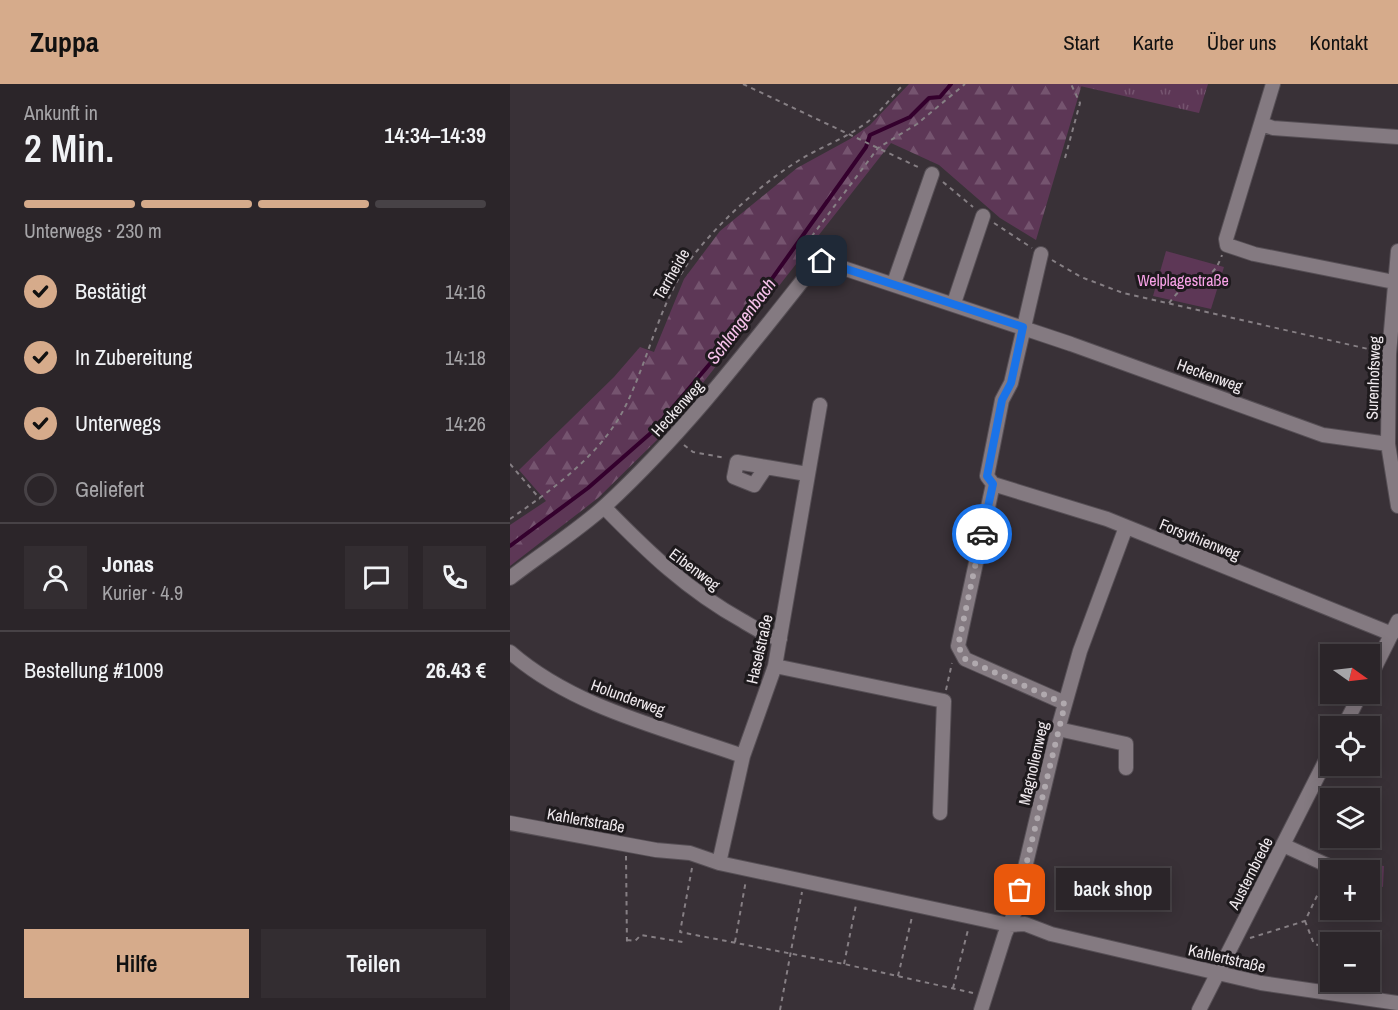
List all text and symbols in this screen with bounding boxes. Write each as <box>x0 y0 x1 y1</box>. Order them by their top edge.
text: Zuppa <box>30 23 99 61</box>
text: Start <box>1063 28 1100 57</box>
text: Karte <box>1133 28 1174 57</box>
text: Über uns <box>1207 28 1277 57</box>
text: Kontakt <box>1310 28 1368 57</box>
text: Ankunft in <box>24 99 98 126</box>
text: 14:34–14:39 <box>384 120 486 150</box>
text: 2 Min. <box>24 122 114 174</box>
text: Unterwegs · 230 m <box>24 217 162 244</box>
pin <box>796 235 847 286</box>
street label: Tarrheide <box>648 244 694 304</box>
icon: home <box>805 244 838 277</box>
park label: Welplagestraße <box>1137 269 1229 291</box>
water label: Schlangenbach <box>700 273 782 369</box>
icon: check <box>24 275 57 308</box>
text: Bestätigt <box>75 276 146 306</box>
text: 14:16 <box>445 278 486 305</box>
street label: Surenhofsweg <box>1361 335 1385 420</box>
icon: check <box>24 341 57 374</box>
text: In Zubereitung <box>75 342 192 372</box>
text: 14:18 <box>445 344 486 371</box>
street label: Heckenweg <box>1174 353 1247 397</box>
street label: Heckenweg <box>646 375 709 441</box>
icon: check <box>24 407 57 440</box>
text: Unterwegs <box>75 408 161 438</box>
text: 14:26 <box>445 410 486 437</box>
text: Geliefert <box>75 474 144 504</box>
courier <box>952 504 1012 564</box>
street label: Forsythienweg <box>1156 513 1244 565</box>
icon: car <box>966 518 999 551</box>
street label: Eibenweg <box>665 543 725 596</box>
button: person <box>24 546 87 609</box>
button: chat <box>345 546 408 609</box>
button: phone <box>423 546 486 609</box>
text: Jonas <box>102 549 154 579</box>
text: Kurier · 4.9 <box>102 579 183 606</box>
street label: Haselstraße <box>740 612 778 686</box>
north arrow <box>1320 644 1380 704</box>
map controls <box>1320 644 1380 992</box>
text: Bestellung #1009 <box>24 655 163 685</box>
text: 26.43 € <box>426 655 486 685</box>
street label: Holunderweg <box>588 673 669 721</box>
button: locate <box>1320 716 1380 776</box>
street label: Magnolienweg <box>1013 718 1053 807</box>
button: layers <box>1320 788 1380 848</box>
street label: Kahlertstraße <box>545 802 627 838</box>
street label: Austernbrede <box>1222 833 1278 914</box>
button: + <box>1320 860 1380 920</box>
pin <box>994 864 1045 915</box>
callout: back shop <box>1056 869 1170 911</box>
icon: bag <box>1003 873 1036 906</box>
text: back shop <box>1074 875 1152 902</box>
button: Hilfe <box>24 929 249 998</box>
button: Teilen <box>261 929 486 998</box>
button: − <box>1320 932 1380 992</box>
street label: Kahlertstraße <box>1186 938 1268 978</box>

